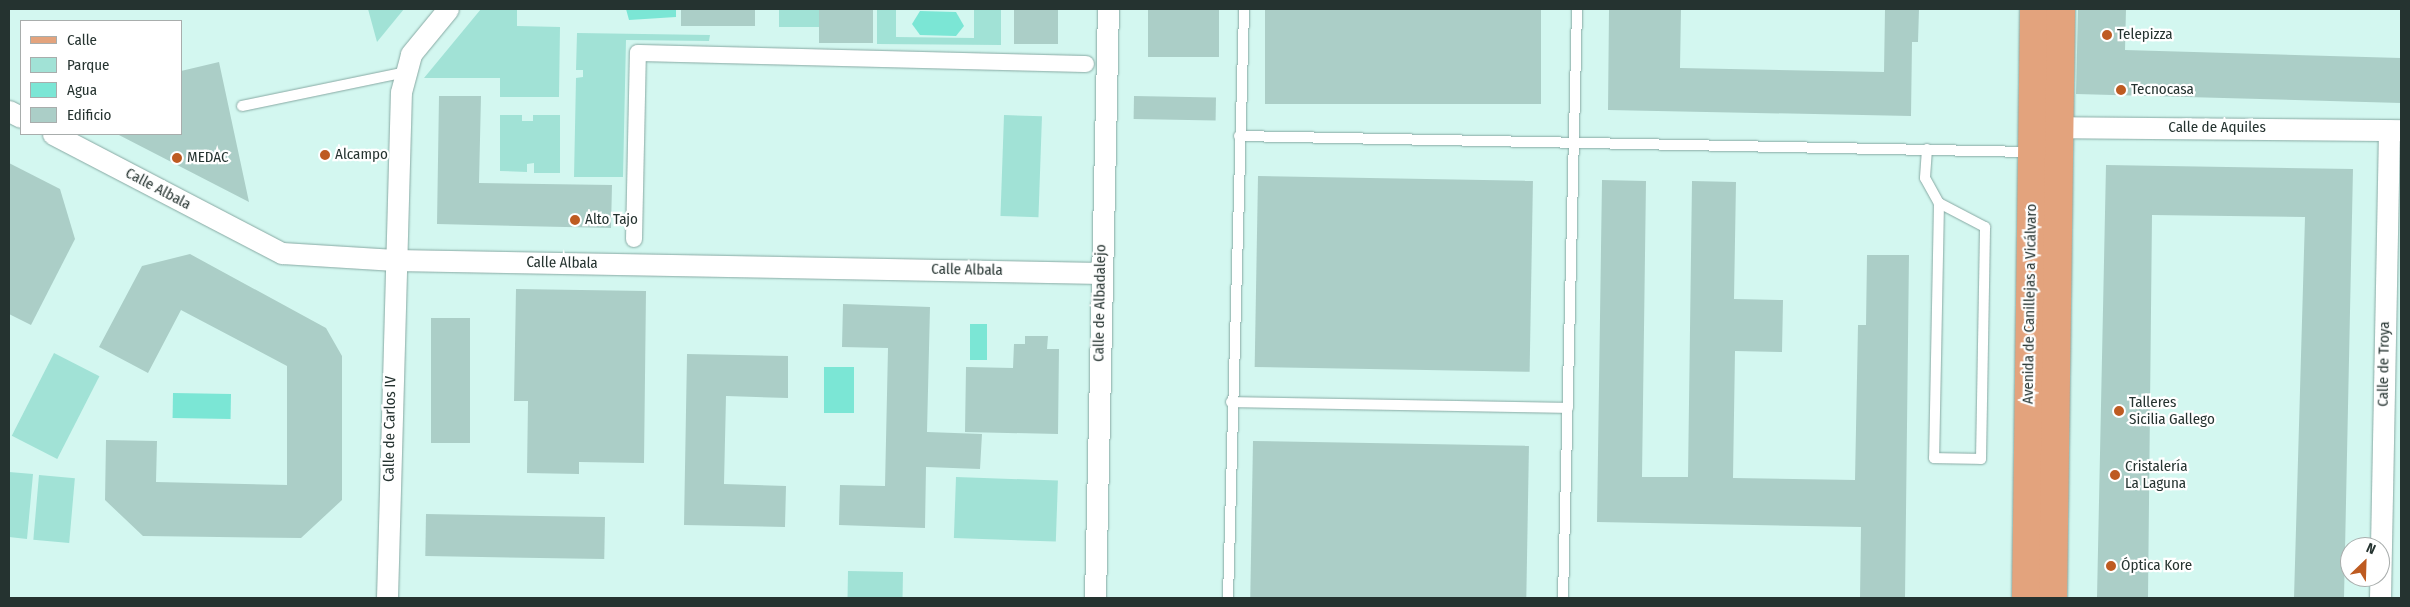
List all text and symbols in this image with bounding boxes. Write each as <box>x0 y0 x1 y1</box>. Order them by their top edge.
legend <box>20 20 182 135</box>
place label: Telepizza <box>2117 26 2173 44</box>
marker: Telepizza <box>2101 29 2113 41</box>
text: Calle <box>67 31 97 49</box>
text: Parque <box>67 56 110 74</box>
text: Agua <box>67 81 97 99</box>
place label: Tecnocasa <box>2131 81 2194 99</box>
marker: Tecnocasa <box>2115 84 2127 96</box>
text: Edificio <box>67 106 112 124</box>
street label: Calle de Aquiles <box>2168 119 2266 137</box>
place label: Alcampo <box>335 146 388 164</box>
place label: MEDAC <box>187 149 229 167</box>
marker: Alcampo <box>319 149 331 161</box>
marker: MEDAC <box>171 152 183 164</box>
street label: Calle Albala <box>122 164 194 214</box>
street label: Avenida de Canillejas a Vicálvaro <box>2019 204 2041 404</box>
place label: Alto Tajo <box>585 211 638 229</box>
marker: Alto Tajo <box>569 214 581 226</box>
street label: Calle de Albadalejo <box>1090 244 1110 362</box>
street label: Calle Albala <box>526 253 598 273</box>
street label: Calle Albala <box>931 260 1003 280</box>
street label: Calle de Troya <box>2374 321 2394 407</box>
street label: Calle de Carlos IV <box>380 376 400 482</box>
place label: Talleres Sicilia Gallego <box>2129 393 2215 428</box>
marker: Talleres Sicilia Gallego <box>2113 405 2125 417</box>
place label: Cristalería La Laguna <box>2125 457 2187 492</box>
marker: Cristalería La Laguna <box>2109 469 2121 481</box>
north arrow <box>2340 537 2390 587</box>
text: N <box>2364 539 2378 558</box>
place label: Óptica Kore <box>2121 557 2192 575</box>
marker: Óptica Kore <box>2105 560 2117 572</box>

